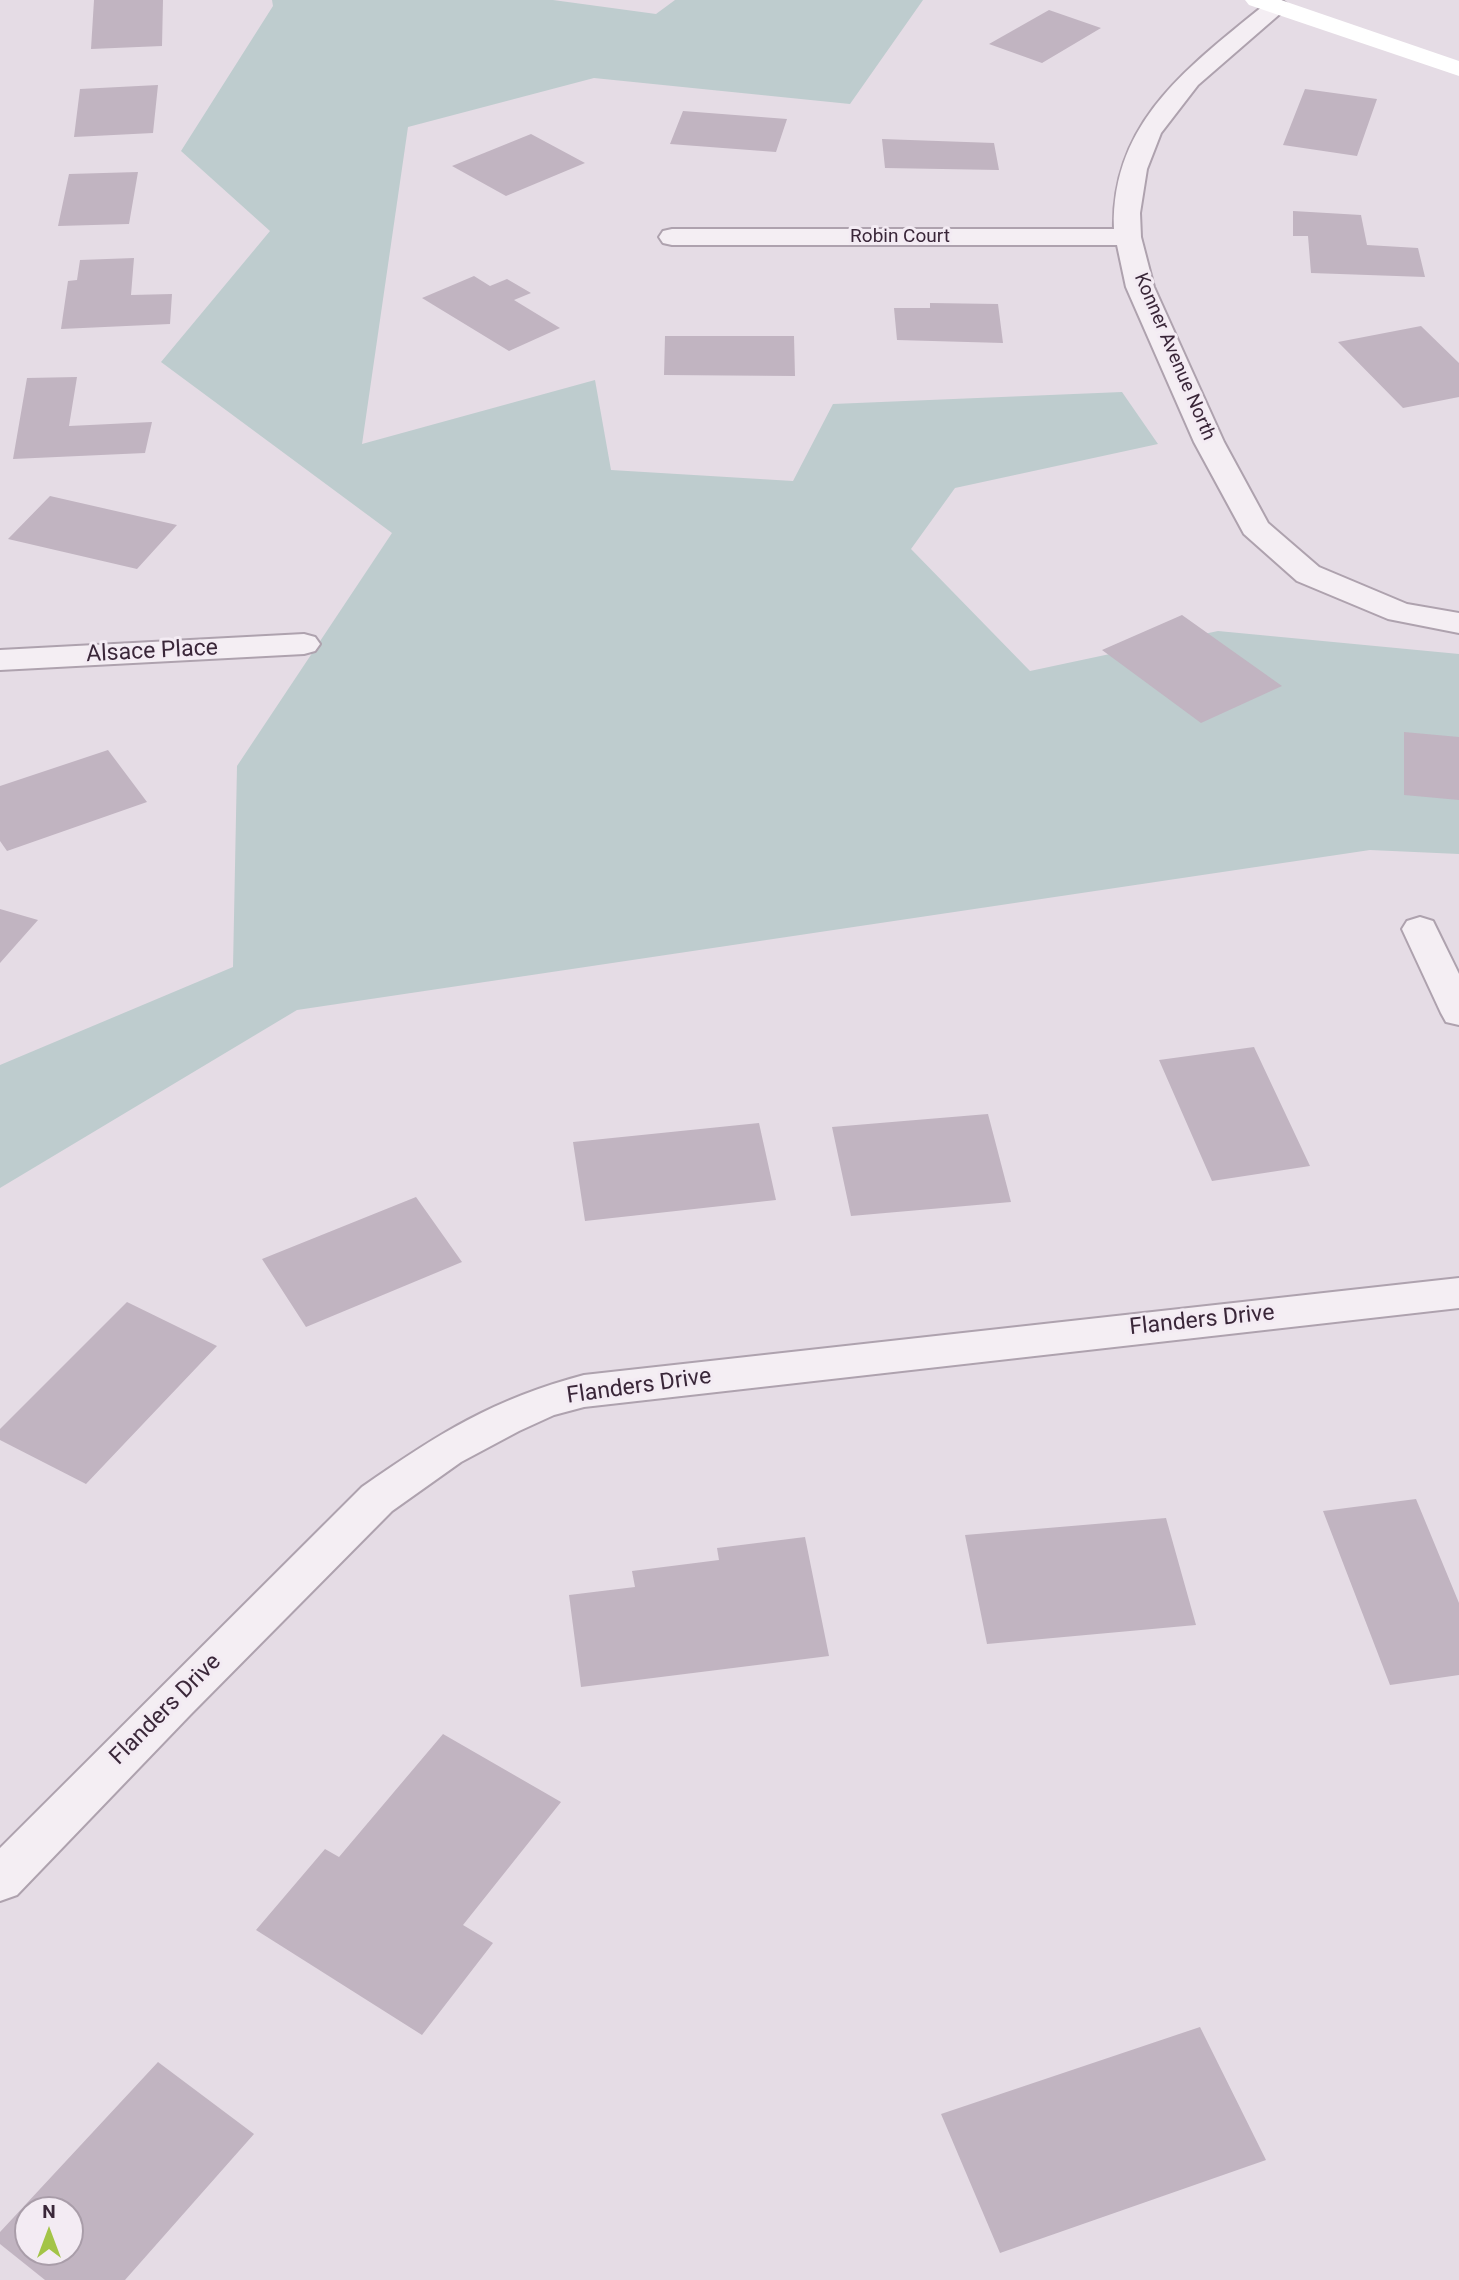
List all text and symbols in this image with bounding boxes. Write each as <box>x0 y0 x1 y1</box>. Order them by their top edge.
street label: Robin Court <box>850 226 950 248</box>
street label: Konner Avenue North <box>1128 270 1220 444</box>
street label: Alsace Place <box>85 635 219 669</box>
street label: Flanders Drive <box>1128 1300 1276 1342</box>
street label: Flanders Drive <box>565 1363 713 1411</box>
street label: Flanders Drive <box>105 1649 227 1771</box>
north arrow <box>14 2196 84 2266</box>
text: N <box>42 2200 56 2223</box>

